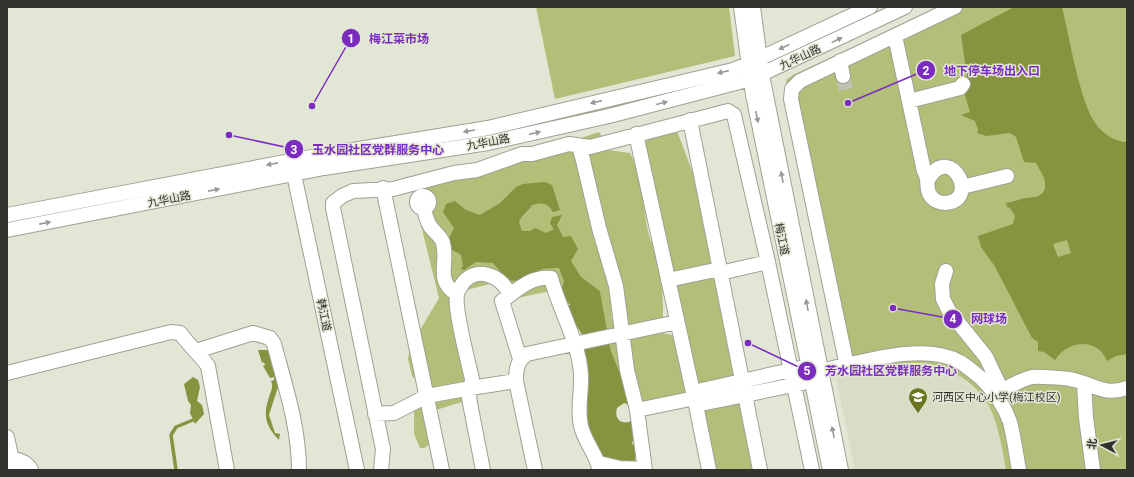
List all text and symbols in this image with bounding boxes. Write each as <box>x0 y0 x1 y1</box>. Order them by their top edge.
callout: 梅江菜市场 <box>341 26 437 50</box>
text: 1 <box>348 32 354 46</box>
text: 梅江菜市场 <box>369 32 429 46</box>
one-way arrow <box>831 37 843 43</box>
street label: 九华山路 <box>778 42 823 73</box>
one-way arrow <box>778 44 790 50</box>
callout: 地下停车场出入口 <box>916 58 1048 82</box>
text: 2 <box>923 64 930 78</box>
text: 地下停车场出入口 <box>944 64 1040 78</box>
one-way arrow <box>717 69 729 75</box>
one-way arrow <box>590 99 602 105</box>
one-way arrow <box>656 100 668 106</box>
one-way arrow <box>755 111 761 123</box>
one-way arrow <box>463 128 476 134</box>
one-way arrow <box>529 129 541 135</box>
street label: 九华山路 <box>465 132 511 153</box>
callout: 玉水园社区党群服务中心 <box>284 137 452 161</box>
text: 3 <box>291 143 298 157</box>
text: 玉水园社区党群服务中心 <box>312 143 444 157</box>
one-way arrow <box>266 161 278 167</box>
one-way arrow <box>779 171 785 183</box>
one-way arrow <box>208 186 220 192</box>
street label: 九华山路 <box>146 189 192 210</box>
one-way arrow <box>39 219 51 225</box>
street label: 梅江道 <box>772 222 791 257</box>
street label: 韩江道 <box>314 298 333 333</box>
one-way arrow <box>804 298 810 311</box>
callout: 网球场 <box>943 307 1015 331</box>
text: 4 <box>950 312 957 326</box>
text: 网球场 <box>971 312 1007 326</box>
callout: 芳水园社区党群服务中心 <box>797 359 965 383</box>
text: 5 <box>804 364 811 378</box>
text: 芳水园社区党群服务中心 <box>825 364 957 378</box>
school or university icon: 河西区中心小学(梅江校区) <box>907 386 929 414</box>
place label: 河西区中心小学(梅江校区) <box>932 391 1061 404</box>
north arrow <box>1082 425 1122 465</box>
one-way arrow <box>830 426 836 438</box>
text: 北 <box>1085 438 1100 450</box>

